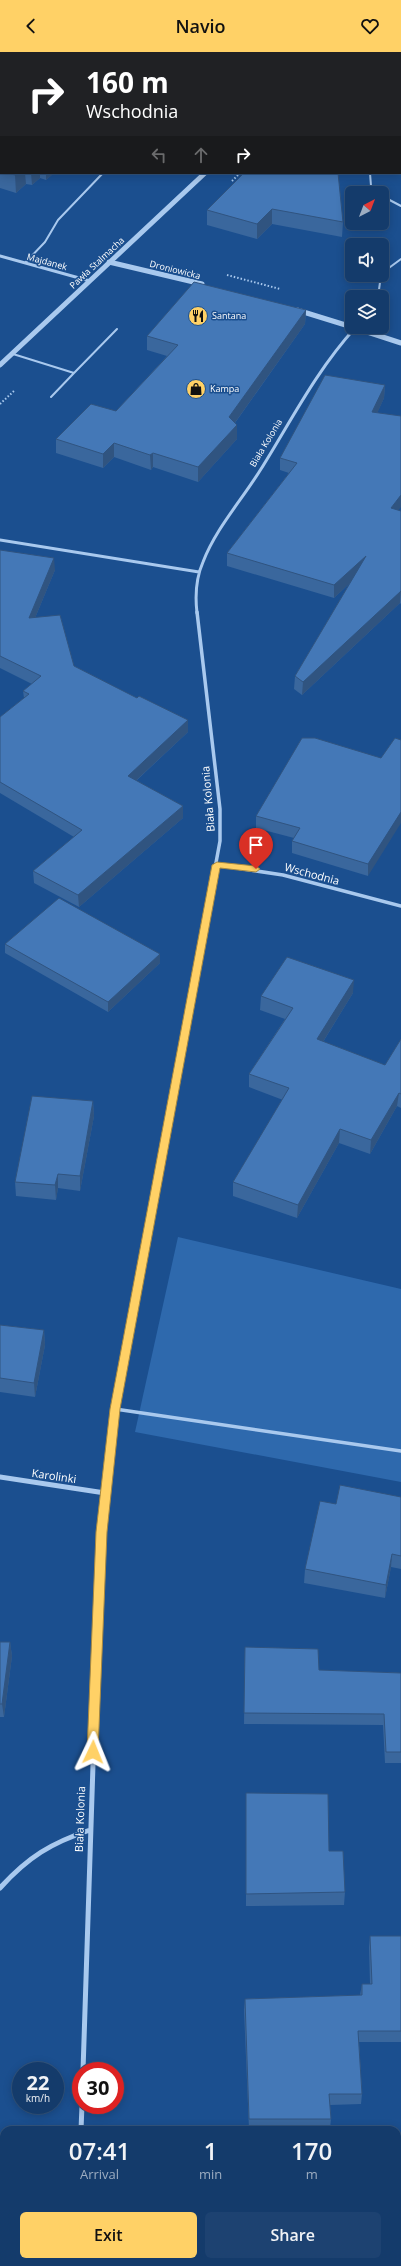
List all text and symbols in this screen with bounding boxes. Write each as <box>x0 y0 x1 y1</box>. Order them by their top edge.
text: Navio <box>175 14 226 38</box>
icon: back <box>20 15 42 37</box>
icon: heart <box>359 15 381 37</box>
text: 160 m <box>86 63 169 101</box>
icon: right <box>20 68 72 120</box>
text: Wschodnia <box>86 99 178 123</box>
icon: left <box>148 144 170 166</box>
icon: ahead <box>190 144 212 166</box>
icon: right <box>232 144 254 166</box>
north arrow <box>345 186 389 230</box>
map controls <box>345 186 389 334</box>
street label: Pawła Stalmacha <box>66 234 127 291</box>
button: sound <box>345 238 389 282</box>
street label: Majdanek <box>26 250 69 273</box>
street label: Droniowicka <box>148 257 202 282</box>
button: layers <box>345 290 389 334</box>
restaurant icon: Santana <box>187 305 209 327</box>
place label: Santana <box>212 309 246 322</box>
shop icon: Kampa <box>185 378 207 400</box>
place label: Kampa <box>210 382 239 395</box>
street label: Biała Kolonia <box>246 416 285 469</box>
street label: Biała Kolonia <box>197 765 218 833</box>
pin <box>239 828 273 869</box>
icon: arrive <box>245 834 267 856</box>
street label: Wschodnia <box>283 859 341 888</box>
street label: Karolinki <box>31 1465 77 1486</box>
position arrow <box>72 1731 114 1773</box>
street label: Biała Kolonia <box>71 1786 88 1852</box>
speed limit sign: 30 <box>72 2062 124 2114</box>
text: 22 <box>27 2069 49 2096</box>
text: km/h <box>26 2091 50 2105</box>
text: 07:41 <box>69 2134 130 2167</box>
text: 1 <box>204 2134 218 2167</box>
text: 170 <box>291 2134 332 2167</box>
text: Arrival <box>80 2165 119 2183</box>
text: min <box>199 2165 222 2183</box>
text: m <box>306 2165 318 2183</box>
button: Exit <box>20 2212 197 2258</box>
button: Share <box>205 2212 381 2258</box>

